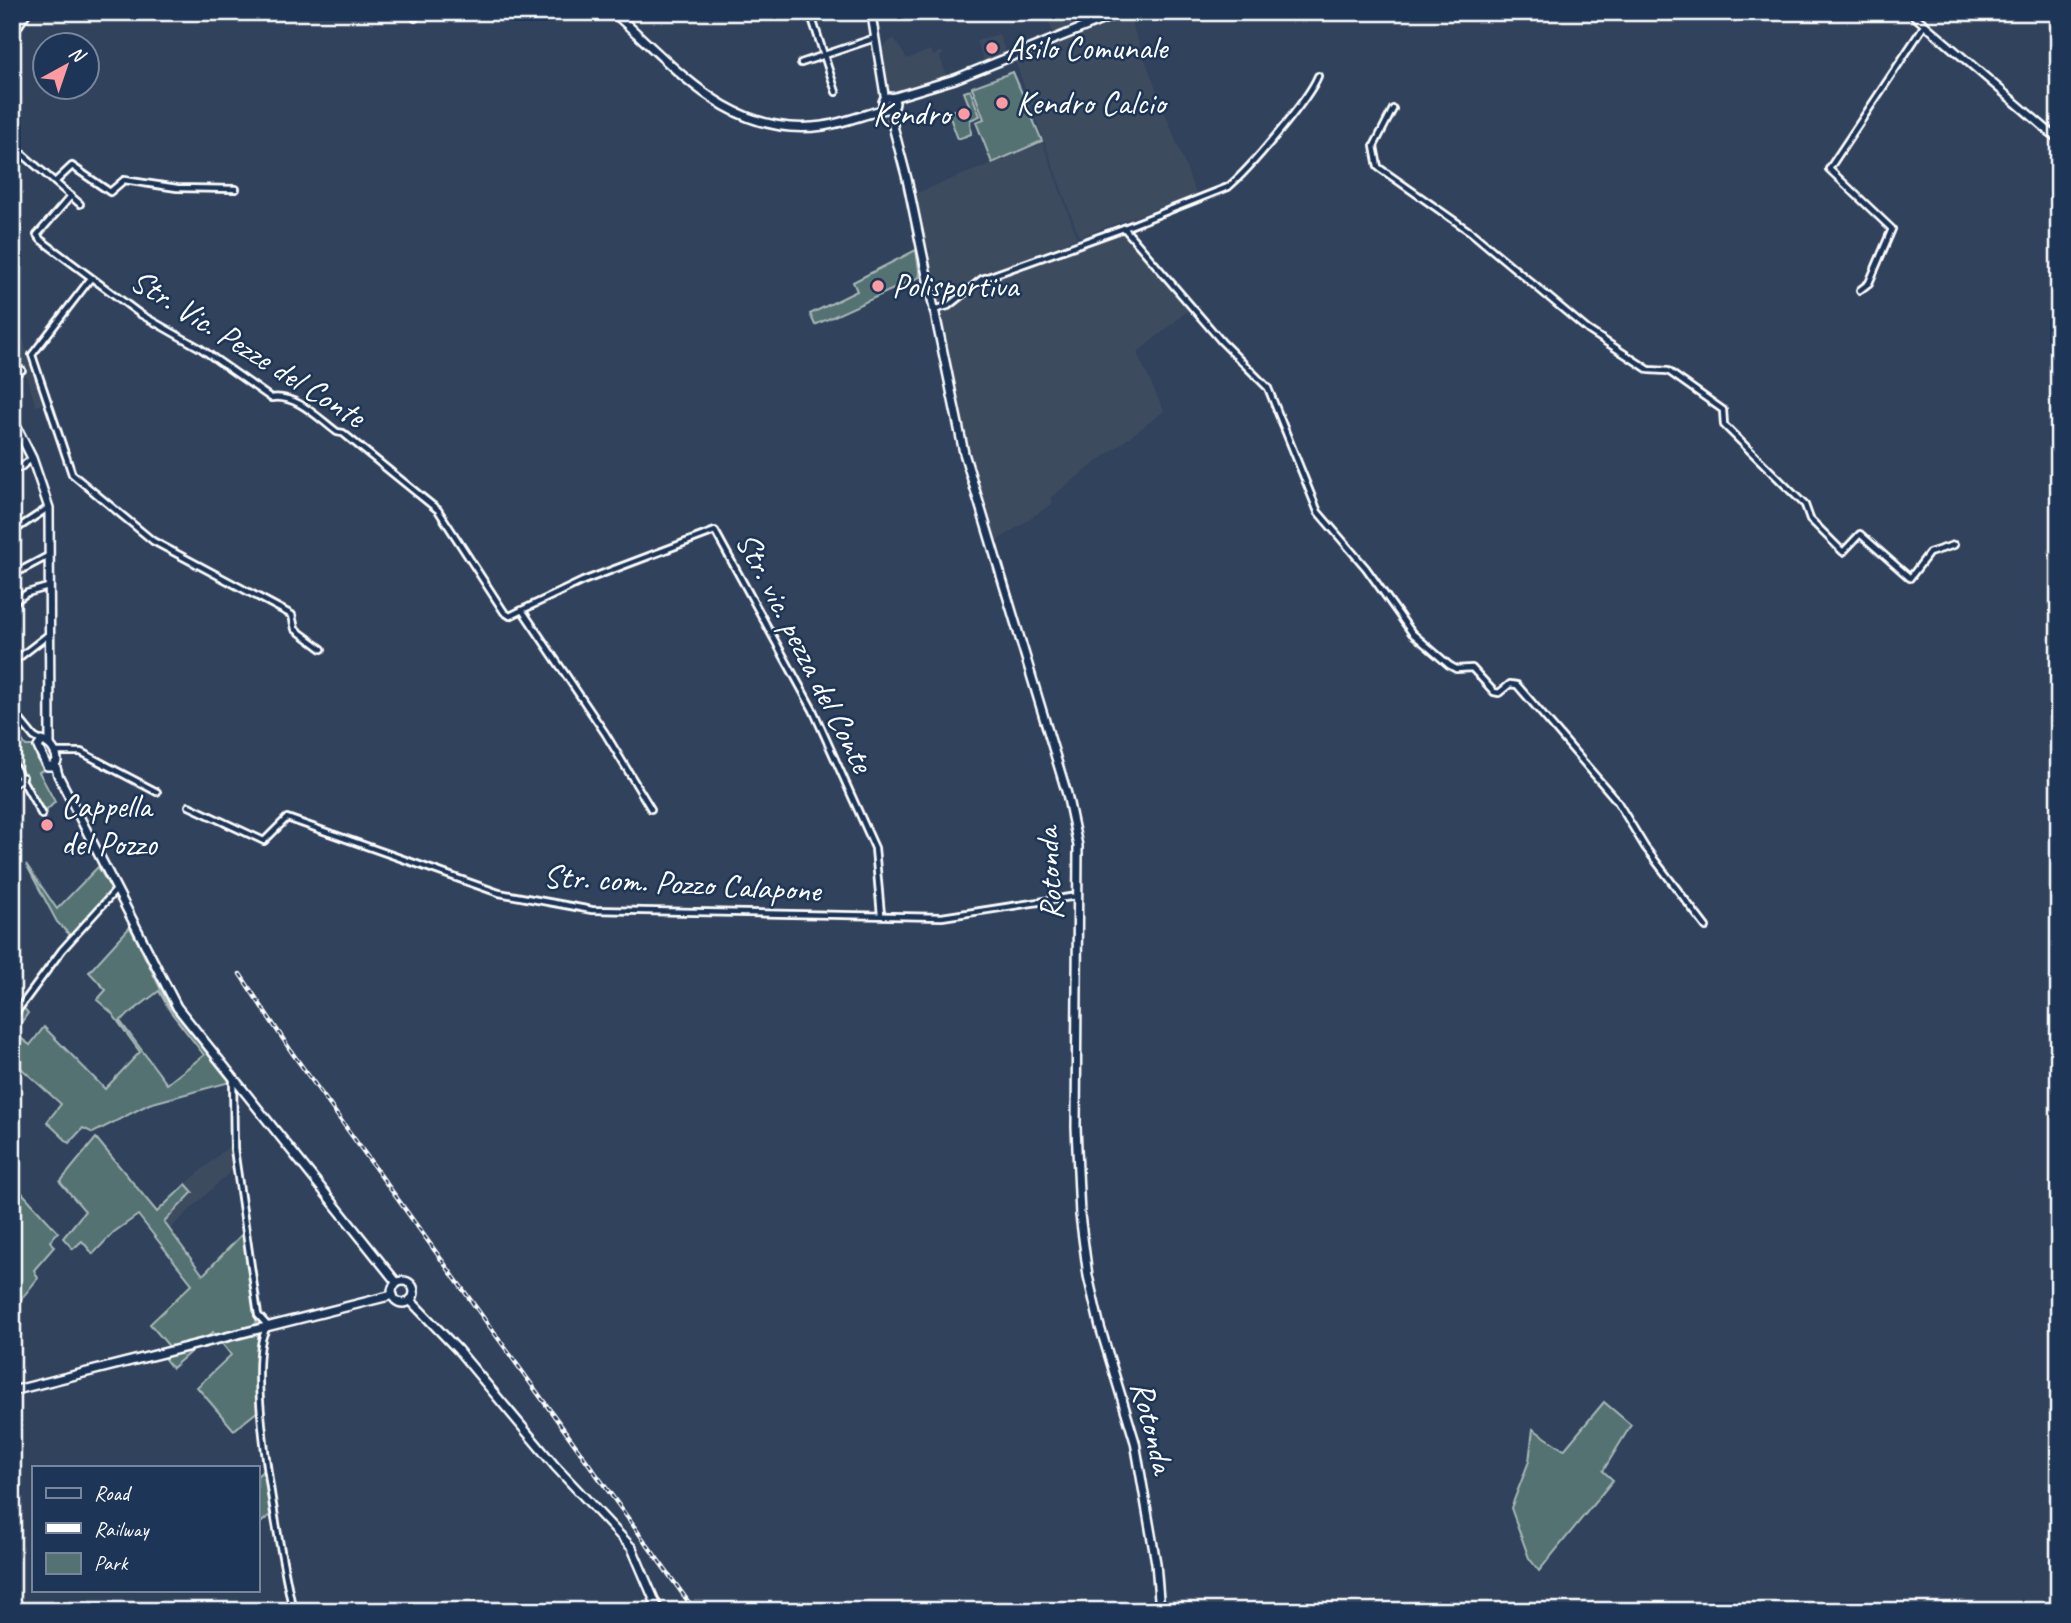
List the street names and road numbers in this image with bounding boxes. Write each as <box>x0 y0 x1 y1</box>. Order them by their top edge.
street label: Str. Vic. Pezze del Conte <box>123 259 375 438</box>
street label: Str. vic. pezza del Conte <box>726 525 885 781</box>
street label: Rotonda <box>1025 824 1072 922</box>
street label: Str. com. Pozzo Calapone <box>542 855 824 911</box>
street label: Rotonda <box>1121 1377 1185 1480</box>

